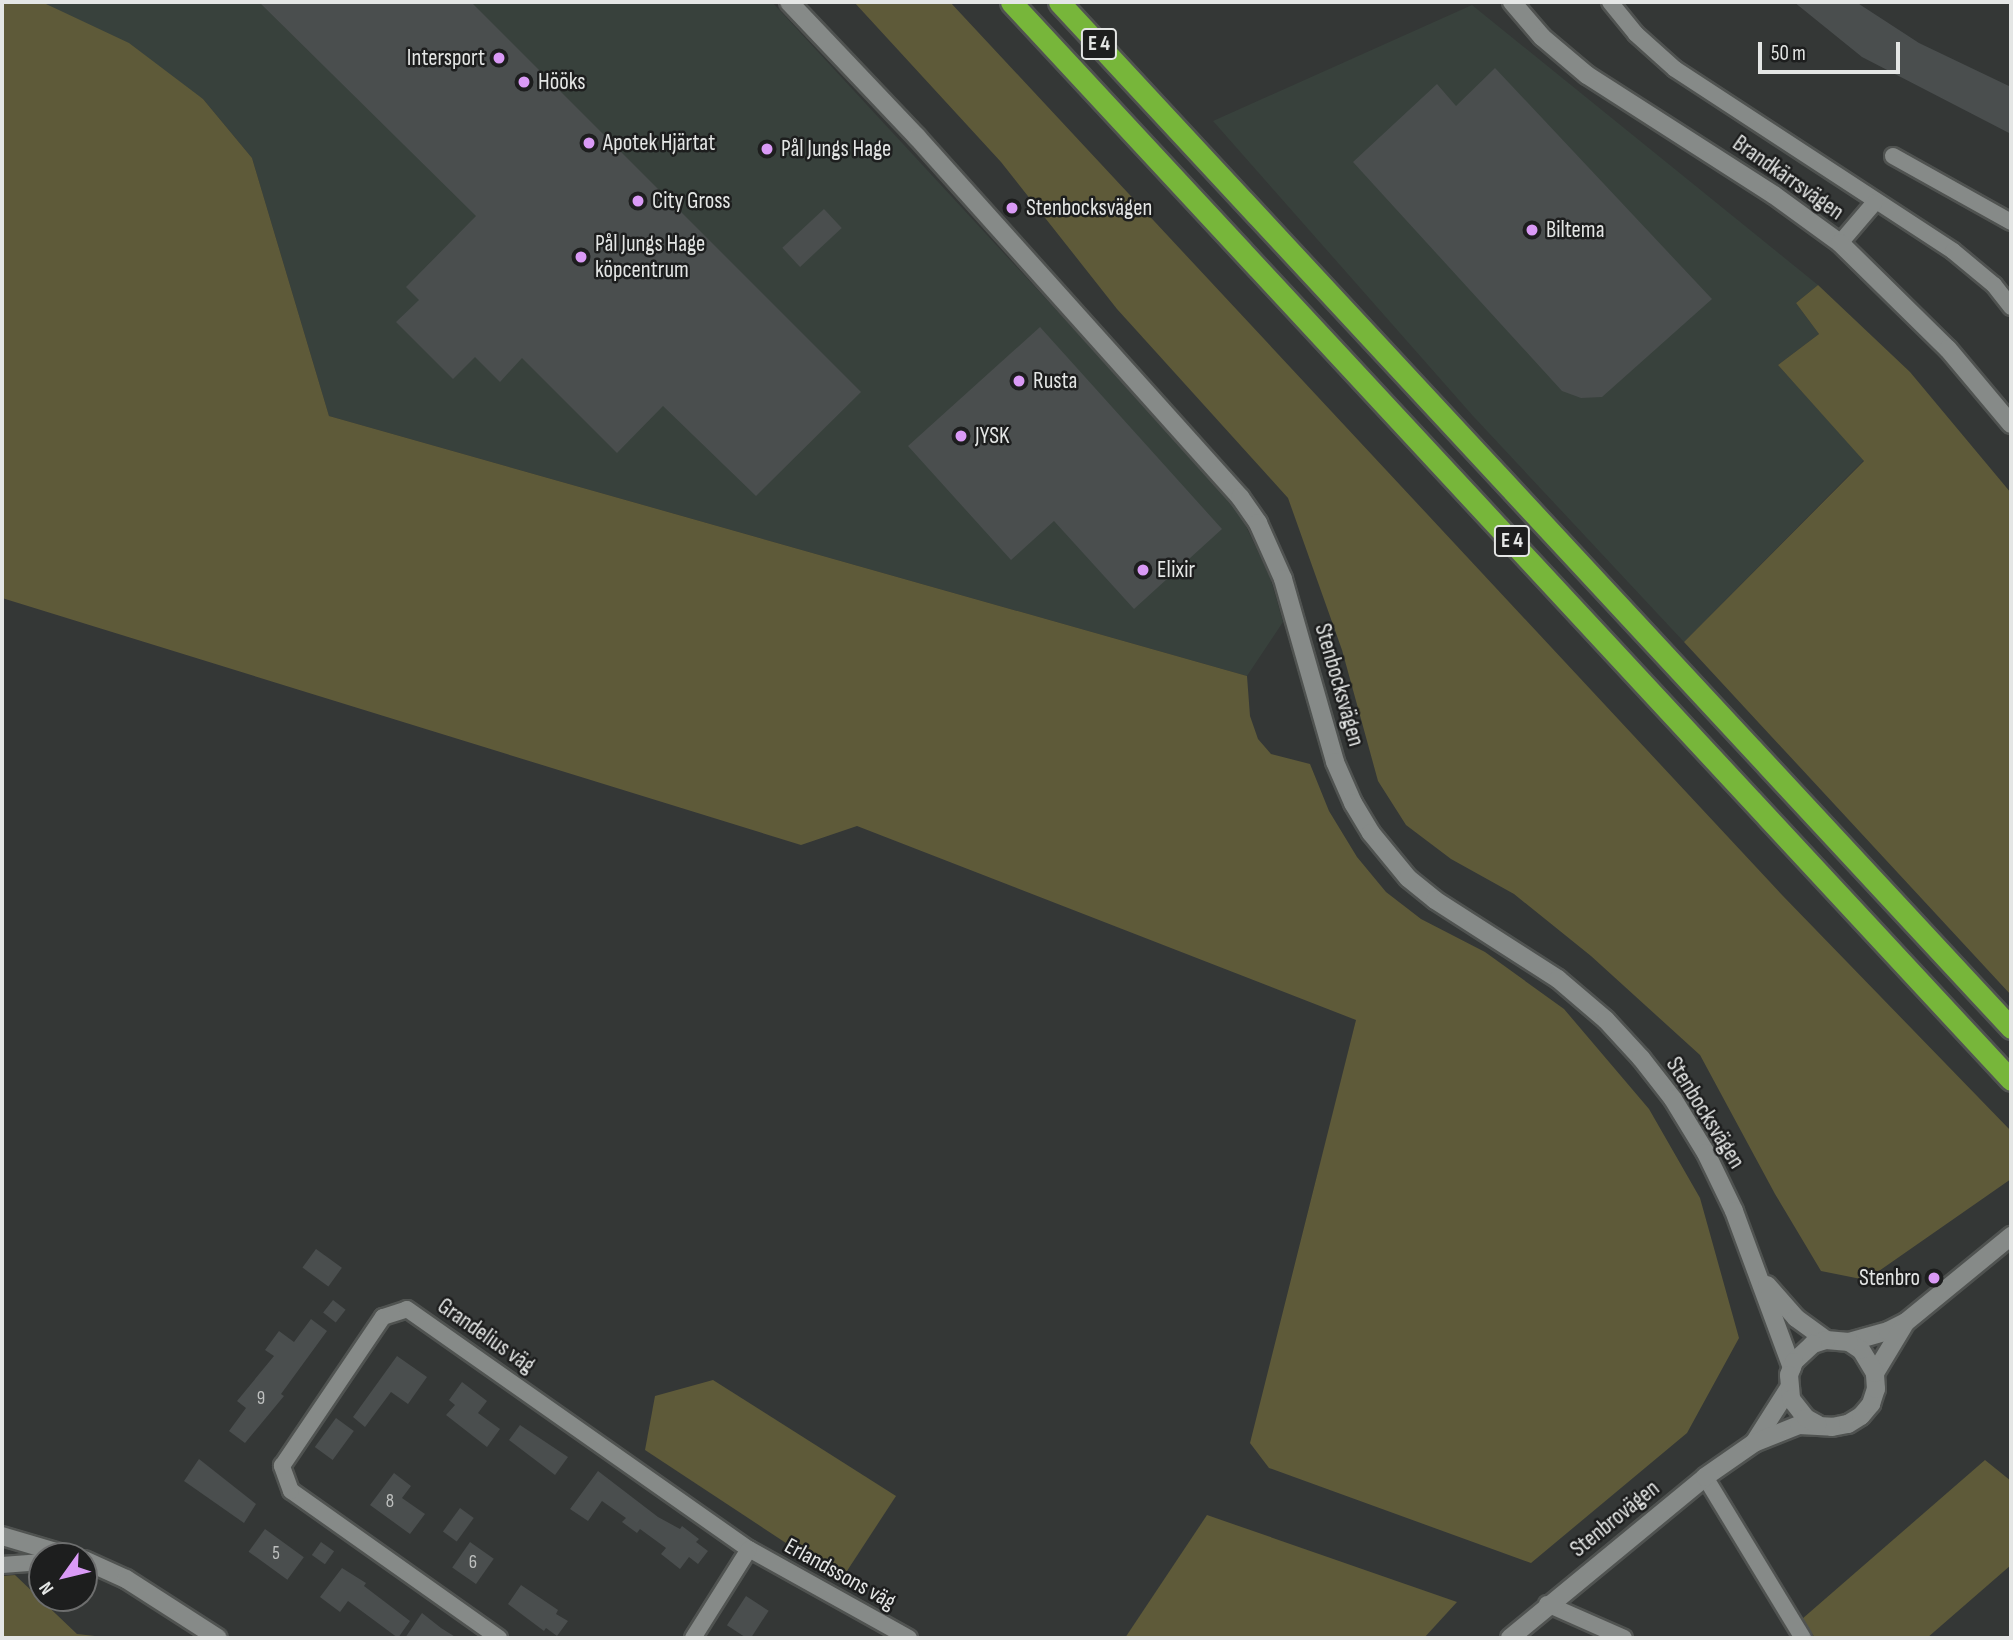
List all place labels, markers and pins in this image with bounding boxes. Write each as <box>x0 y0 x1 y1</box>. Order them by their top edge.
place label: Intersport <box>407 44 485 72</box>
marker: Intersport <box>491 50 507 66</box>
place label: Hööks <box>538 68 585 96</box>
marker: Hööks <box>516 74 532 90</box>
place label: Apotek Hjärtat <box>603 129 715 157</box>
marker: Apotek Hjärtat <box>581 135 597 151</box>
place label: Pål Jungs Hage <box>781 135 891 163</box>
marker: Pål Jungs Hage <box>759 141 775 157</box>
place label: City Gross <box>652 187 731 215</box>
marker: City Gross <box>630 193 646 209</box>
place label: Stenbocksvägen <box>1026 194 1152 222</box>
marker: Stenbocksvägen <box>1004 200 1020 216</box>
place label: Biltema <box>1546 216 1604 244</box>
marker: Biltema <box>1524 222 1540 238</box>
place label: Pål Jungs Hage köpcentrum <box>595 230 705 284</box>
marker: Pål Jungs Hage köpcentrum <box>573 249 589 265</box>
place label: Rusta <box>1033 367 1077 395</box>
marker: Rusta <box>1011 373 1027 389</box>
place label: JYSK <box>975 422 1009 450</box>
marker: JYSK <box>953 428 969 444</box>
place label: Elixir <box>1157 556 1195 584</box>
marker: Elixir <box>1135 562 1151 578</box>
place label: Stenbro <box>1859 1264 1920 1292</box>
marker: Stenbro <box>1926 1270 1942 1286</box>

